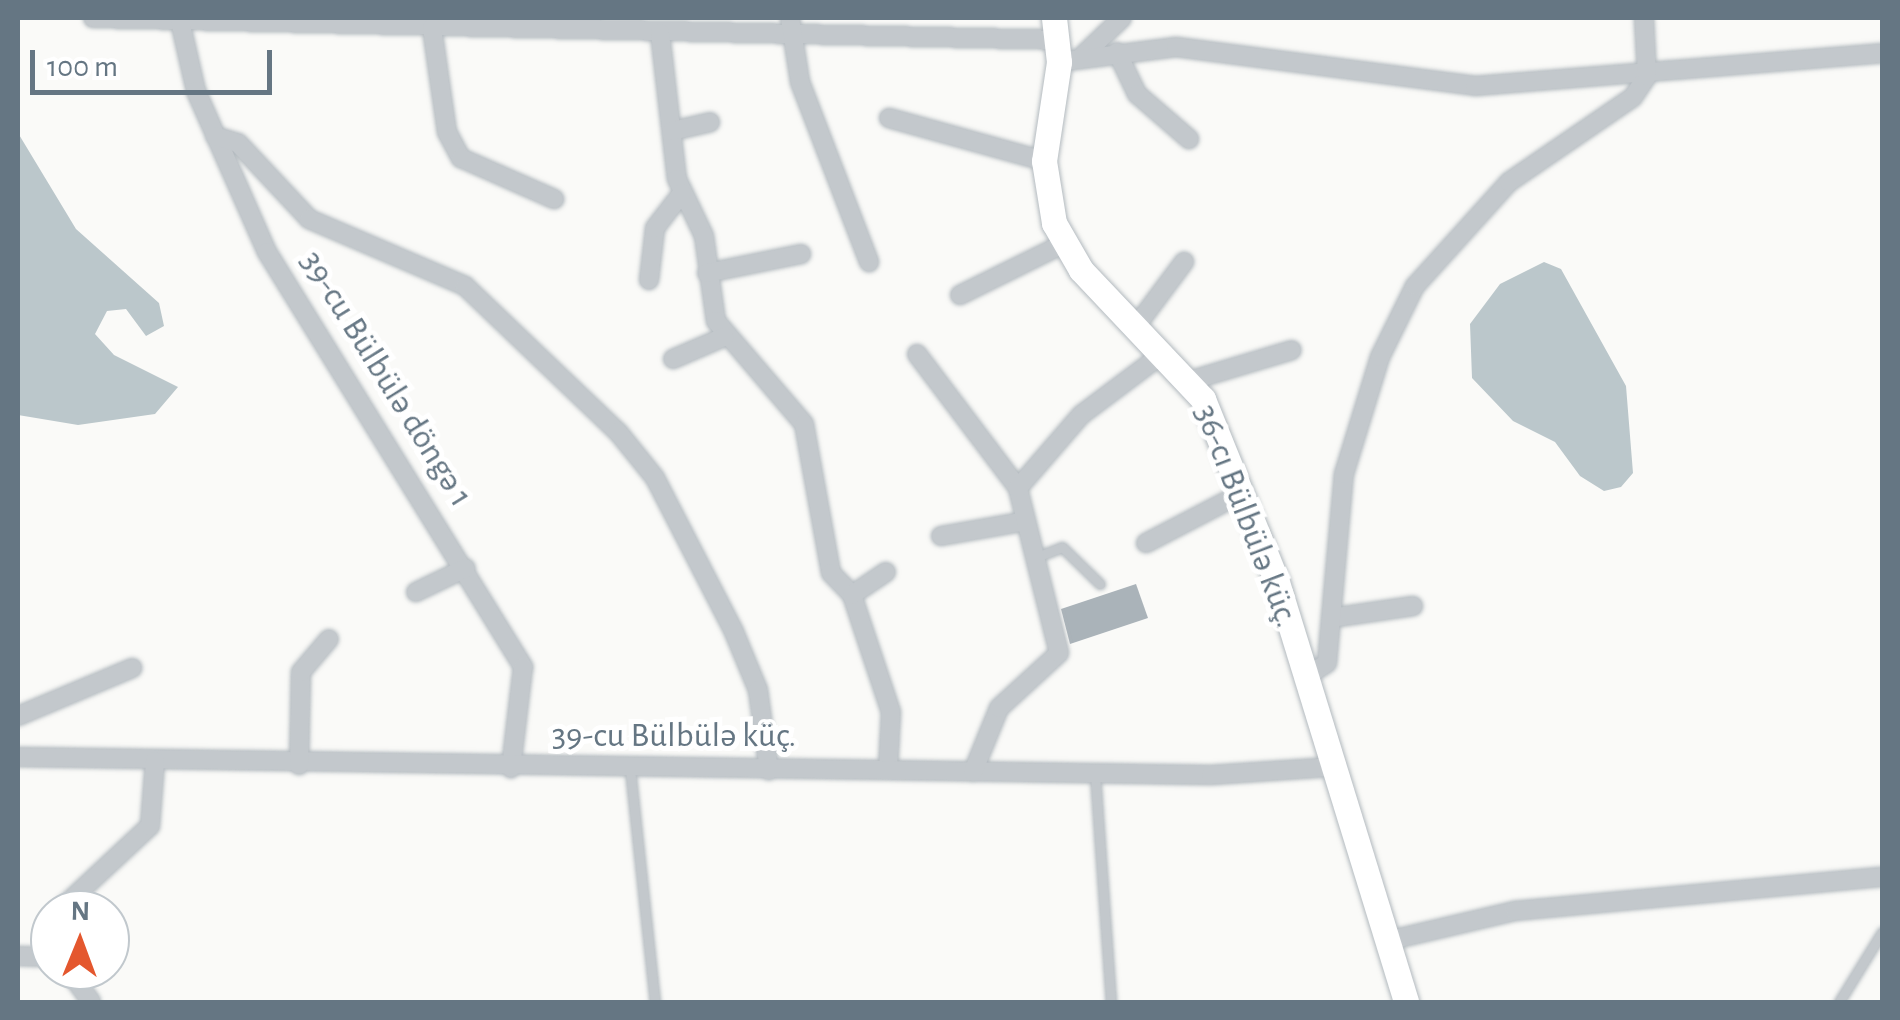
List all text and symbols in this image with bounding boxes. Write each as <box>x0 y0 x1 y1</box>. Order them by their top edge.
scale bar <box>35 30 278 92</box>
text: 100 m <box>47 52 118 82</box>
street label: 39-cu Bülbülə döngə 1 <box>290 243 482 515</box>
street label: 36-cı Bülbülə küç. <box>1184 399 1308 633</box>
street label: 39-cu Bülbülə küç. <box>552 715 796 757</box>
north arrow <box>30 890 130 990</box>
text: N <box>71 898 90 926</box>

